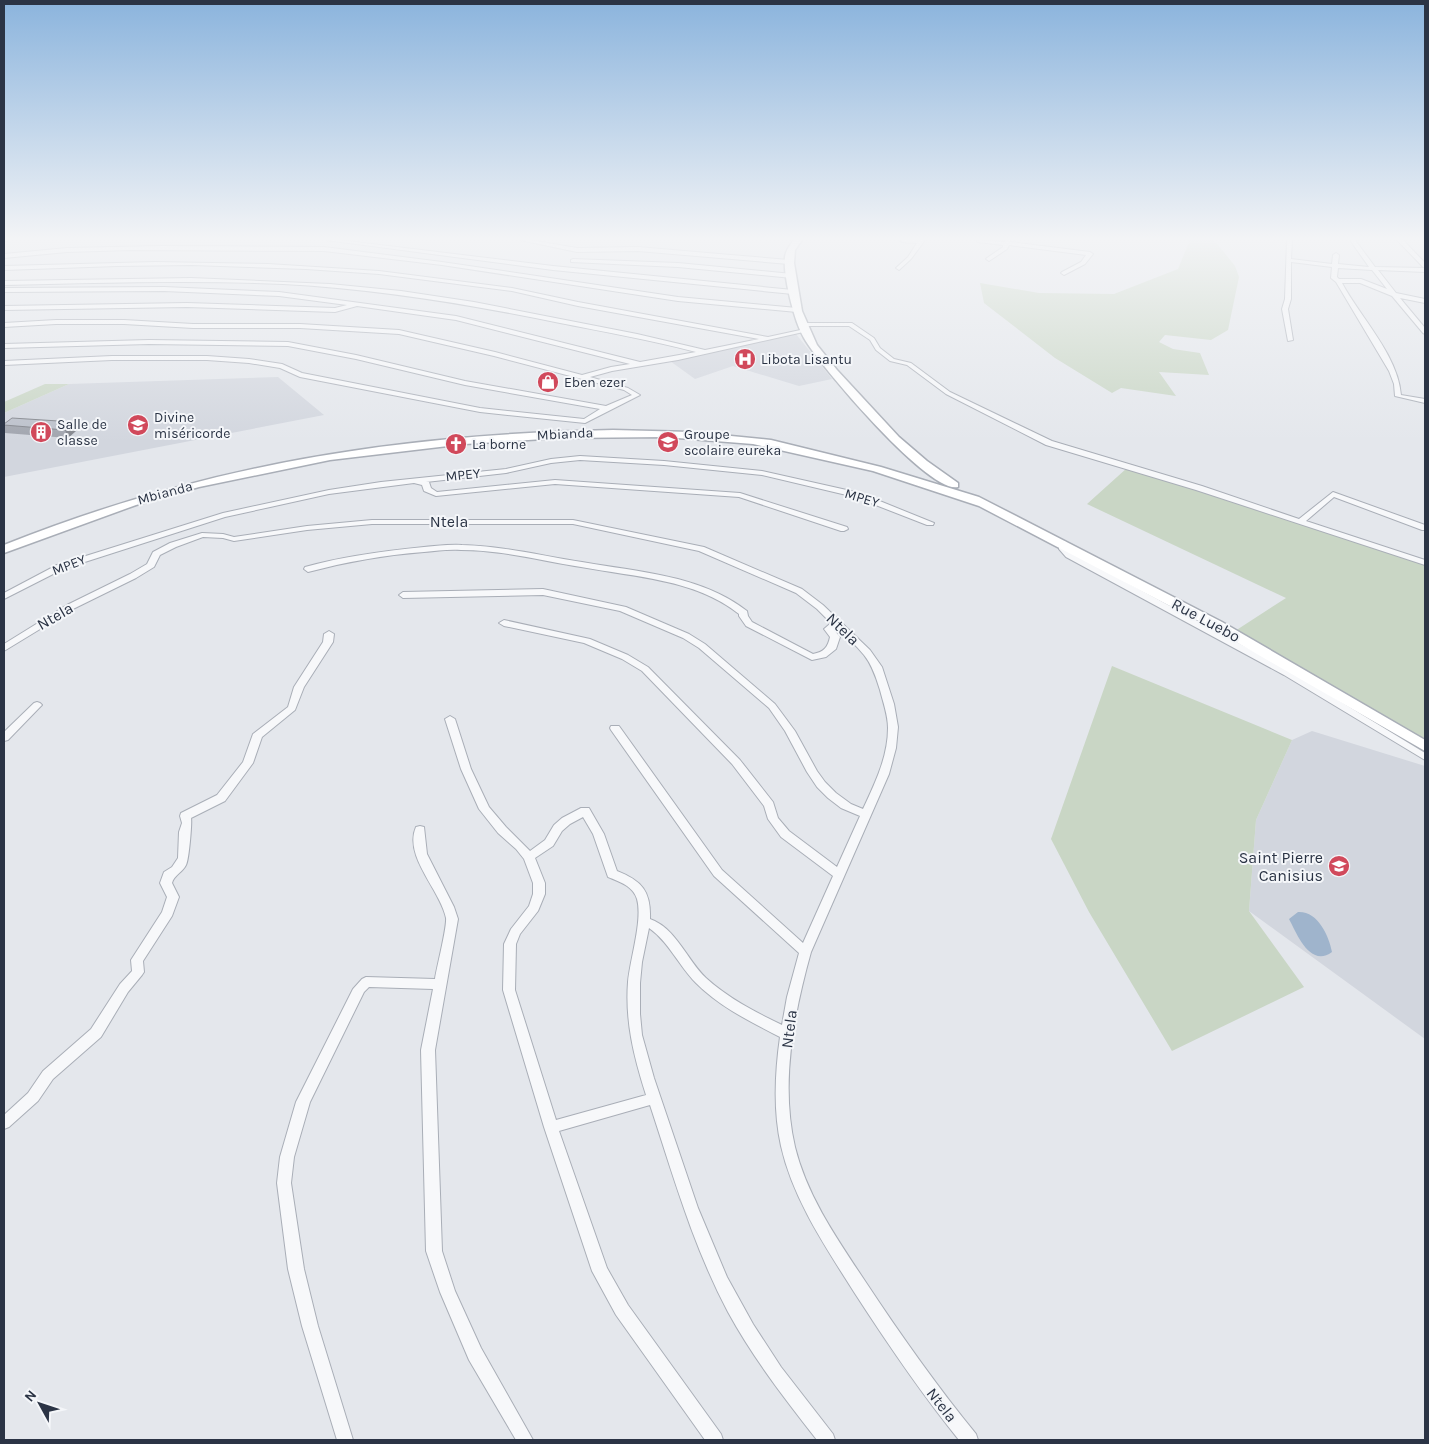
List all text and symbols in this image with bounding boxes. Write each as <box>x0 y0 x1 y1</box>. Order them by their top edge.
hospital icon: Libota Lisantu <box>733 347 757 371</box>
place label: Libota Lisantu <box>761 351 852 368</box>
shop icon: Eben ezer <box>536 370 560 394</box>
place label: Eben ezer <box>564 374 626 391</box>
place label: Divine miséricorde <box>154 409 230 442</box>
school or university icon: Divine miséricorde <box>126 413 150 437</box>
place label: Salle de classe <box>57 416 107 449</box>
building icon: Salle de classe <box>29 420 53 444</box>
street label: Mbianda <box>536 424 594 444</box>
place label: Groupe scolaire eureka <box>684 426 781 459</box>
school or university icon: Groupe scolaire eureka <box>656 430 680 454</box>
church icon: La borne <box>444 432 468 456</box>
place label: La borne <box>472 436 526 453</box>
street label: MPEY <box>445 465 482 485</box>
street label: Mbianda <box>136 477 194 509</box>
street label: MPEY <box>843 485 882 511</box>
street label: Ntela <box>430 512 468 531</box>
street label: MPEY <box>50 551 89 579</box>
street label: Rue Luebo <box>1168 594 1244 646</box>
street label: Ntela <box>34 598 76 634</box>
street label: Ntela <box>823 609 863 649</box>
place label: Saint Pierre Canisius <box>1239 848 1323 885</box>
school or university icon: Saint Pierre Canisius <box>1327 854 1351 878</box>
street label: Ntela <box>777 1009 801 1049</box>
north arrow <box>15 1379 65 1429</box>
street label: Ntela <box>923 1384 961 1426</box>
text: N <box>21 1387 40 1405</box>

